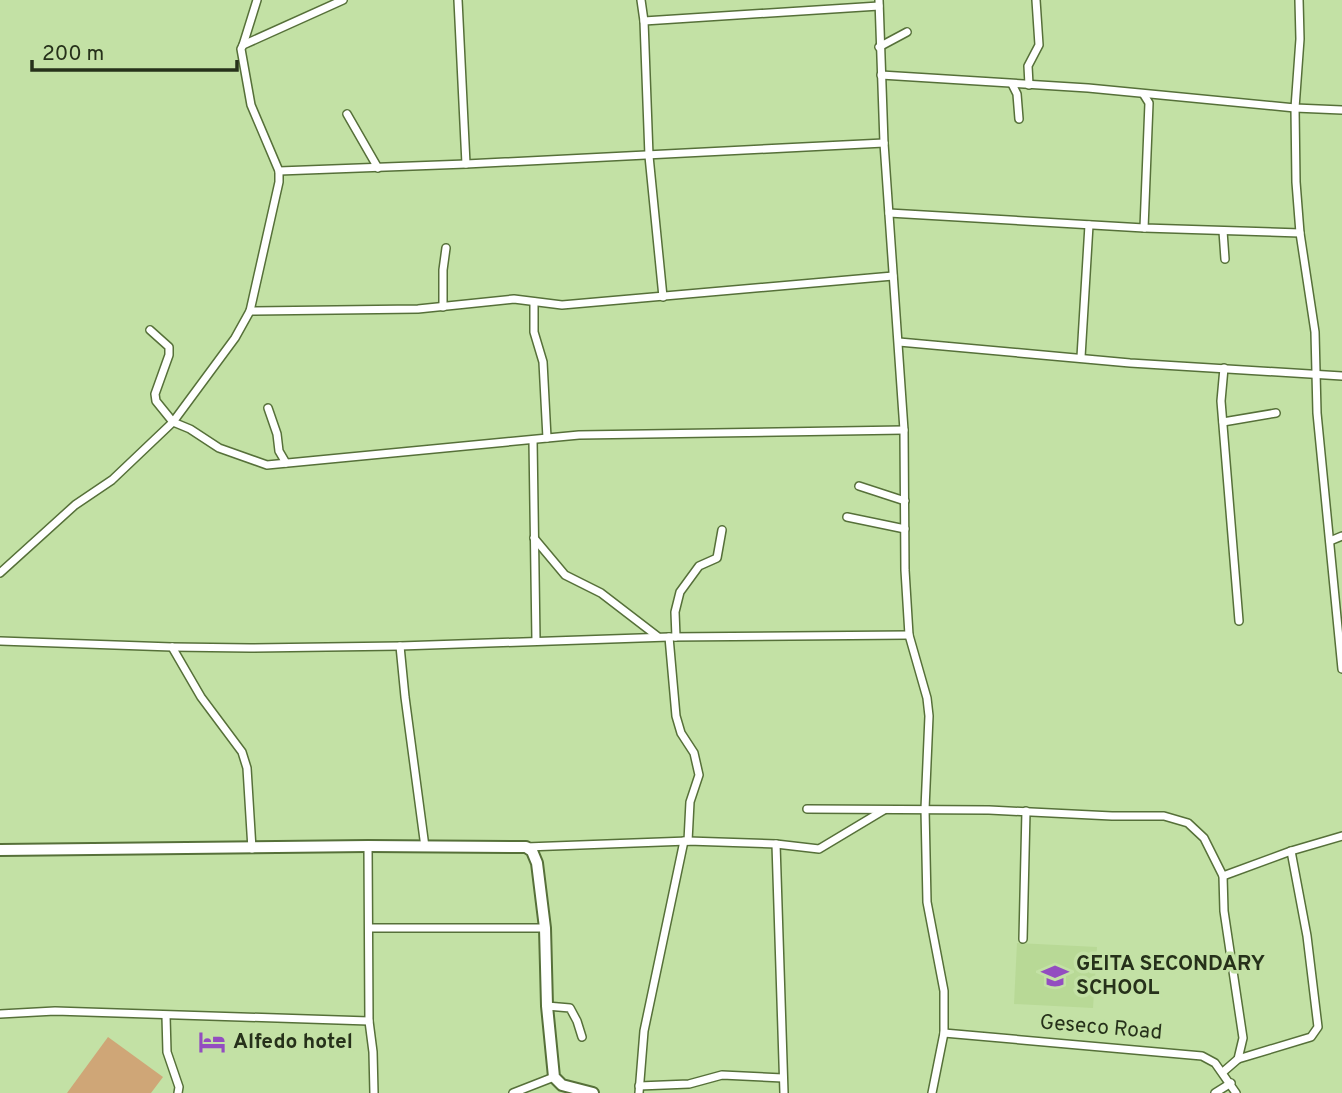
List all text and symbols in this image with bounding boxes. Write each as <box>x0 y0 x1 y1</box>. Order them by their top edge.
scale bar <box>32 28 236 72</box>
text: 200 m <box>42 41 104 68</box>
place label: GEITA SECONDARY SCHOOL <box>1076 951 1265 1002</box>
school or university icon: GEITA SECONDARY SCHOOL <box>1040 961 1070 991</box>
street label: Geseco Road <box>1039 1009 1163 1047</box>
hotel icon: Alfedo hotel <box>197 1027 227 1057</box>
place label: Alfedo hotel <box>233 1029 353 1056</box>

